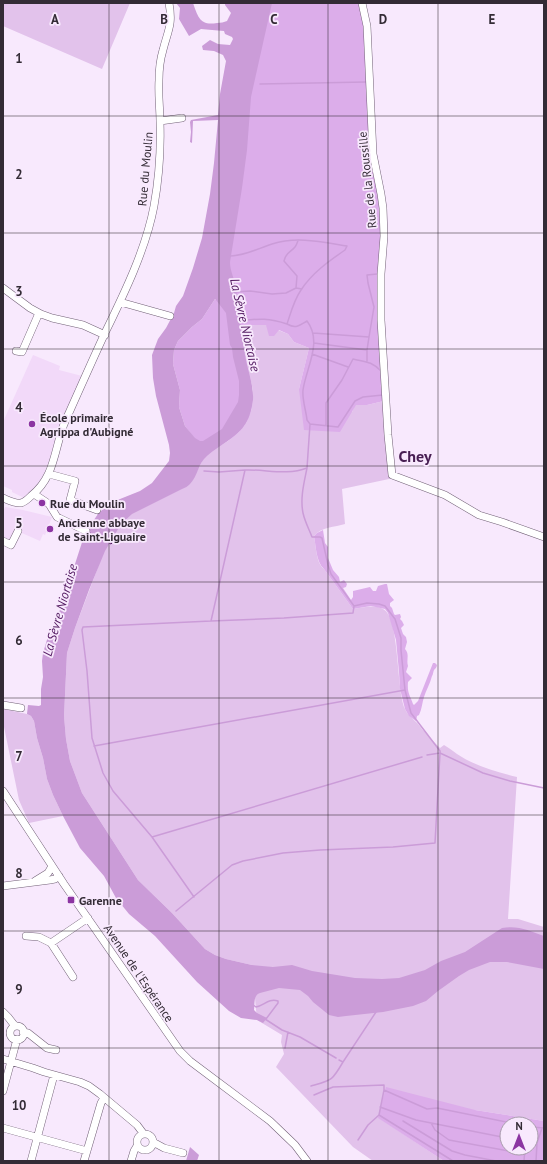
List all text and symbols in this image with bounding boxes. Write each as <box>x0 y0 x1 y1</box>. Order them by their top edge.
text: A <box>51 11 59 28</box>
text: B <box>160 11 168 28</box>
text: C <box>270 11 278 28</box>
text: D <box>379 11 387 28</box>
text: E <box>489 11 496 28</box>
text: 1 <box>15 50 23 67</box>
street label: Rue du Moulin <box>134 131 156 207</box>
street label: Rue de la Roussille <box>354 131 380 229</box>
text: 2 <box>15 166 23 183</box>
water label: La Sèvre Niortaise <box>226 277 264 373</box>
text: 3 <box>15 283 23 300</box>
text: 4 <box>15 399 23 416</box>
place label: École primaire Agrippa d'Aubigné <box>40 410 133 439</box>
marker: École primaire Agrippa d'Aubigné <box>27 419 37 429</box>
district label: Chey <box>398 446 432 466</box>
place label: Rue du Moulin <box>50 496 125 511</box>
marker: Rue du Moulin <box>37 498 47 508</box>
text: 5 <box>15 515 23 532</box>
place label: Ancienne abbaye de Saint-Liguaire <box>58 515 146 544</box>
marker: Ancienne abbaye de Saint-Liguaire <box>45 524 55 534</box>
water label: La Sèvre Niortaise <box>39 562 81 658</box>
text: 6 <box>15 632 23 649</box>
text: 7 <box>15 748 23 765</box>
text: 8 <box>15 865 23 882</box>
place label: Garenne <box>79 893 122 908</box>
marker: Garenne <box>66 895 76 905</box>
street label: Avenue de l'Espérance <box>101 921 177 1025</box>
text: 9 <box>15 981 23 998</box>
text: 10 <box>12 1097 26 1114</box>
north arrow <box>499 1116 539 1156</box>
text: N <box>515 1119 523 1133</box>

